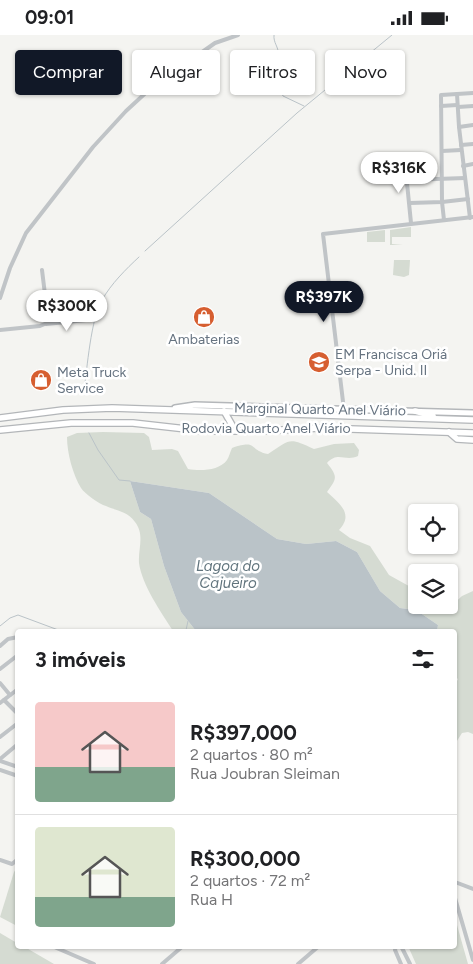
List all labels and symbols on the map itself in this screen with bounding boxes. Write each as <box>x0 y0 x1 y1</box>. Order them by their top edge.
pin: R$316K <box>358 151 440 194</box>
pin: R$397K <box>283 281 365 323</box>
pin: R$300K <box>26 289 108 332</box>
shop icon: Ambaterias <box>192 305 216 329</box>
place label: Ambaterias <box>168 331 240 348</box>
place label: EM Francisca Oriá Serpa - Unid. II <box>335 346 447 379</box>
school or university icon: EM Francisca Oriá Serpa - Unid. II <box>307 350 331 374</box>
place label: Meta Truck Service <box>57 364 127 397</box>
shop icon: Meta Truck Service <box>29 368 53 392</box>
street label: Marginal Quarto Anel Viário <box>234 400 406 419</box>
street label: Rodovia Quarto Anel Viário <box>181 420 351 437</box>
water label: Lagoa do Cajueiro <box>196 557 260 592</box>

